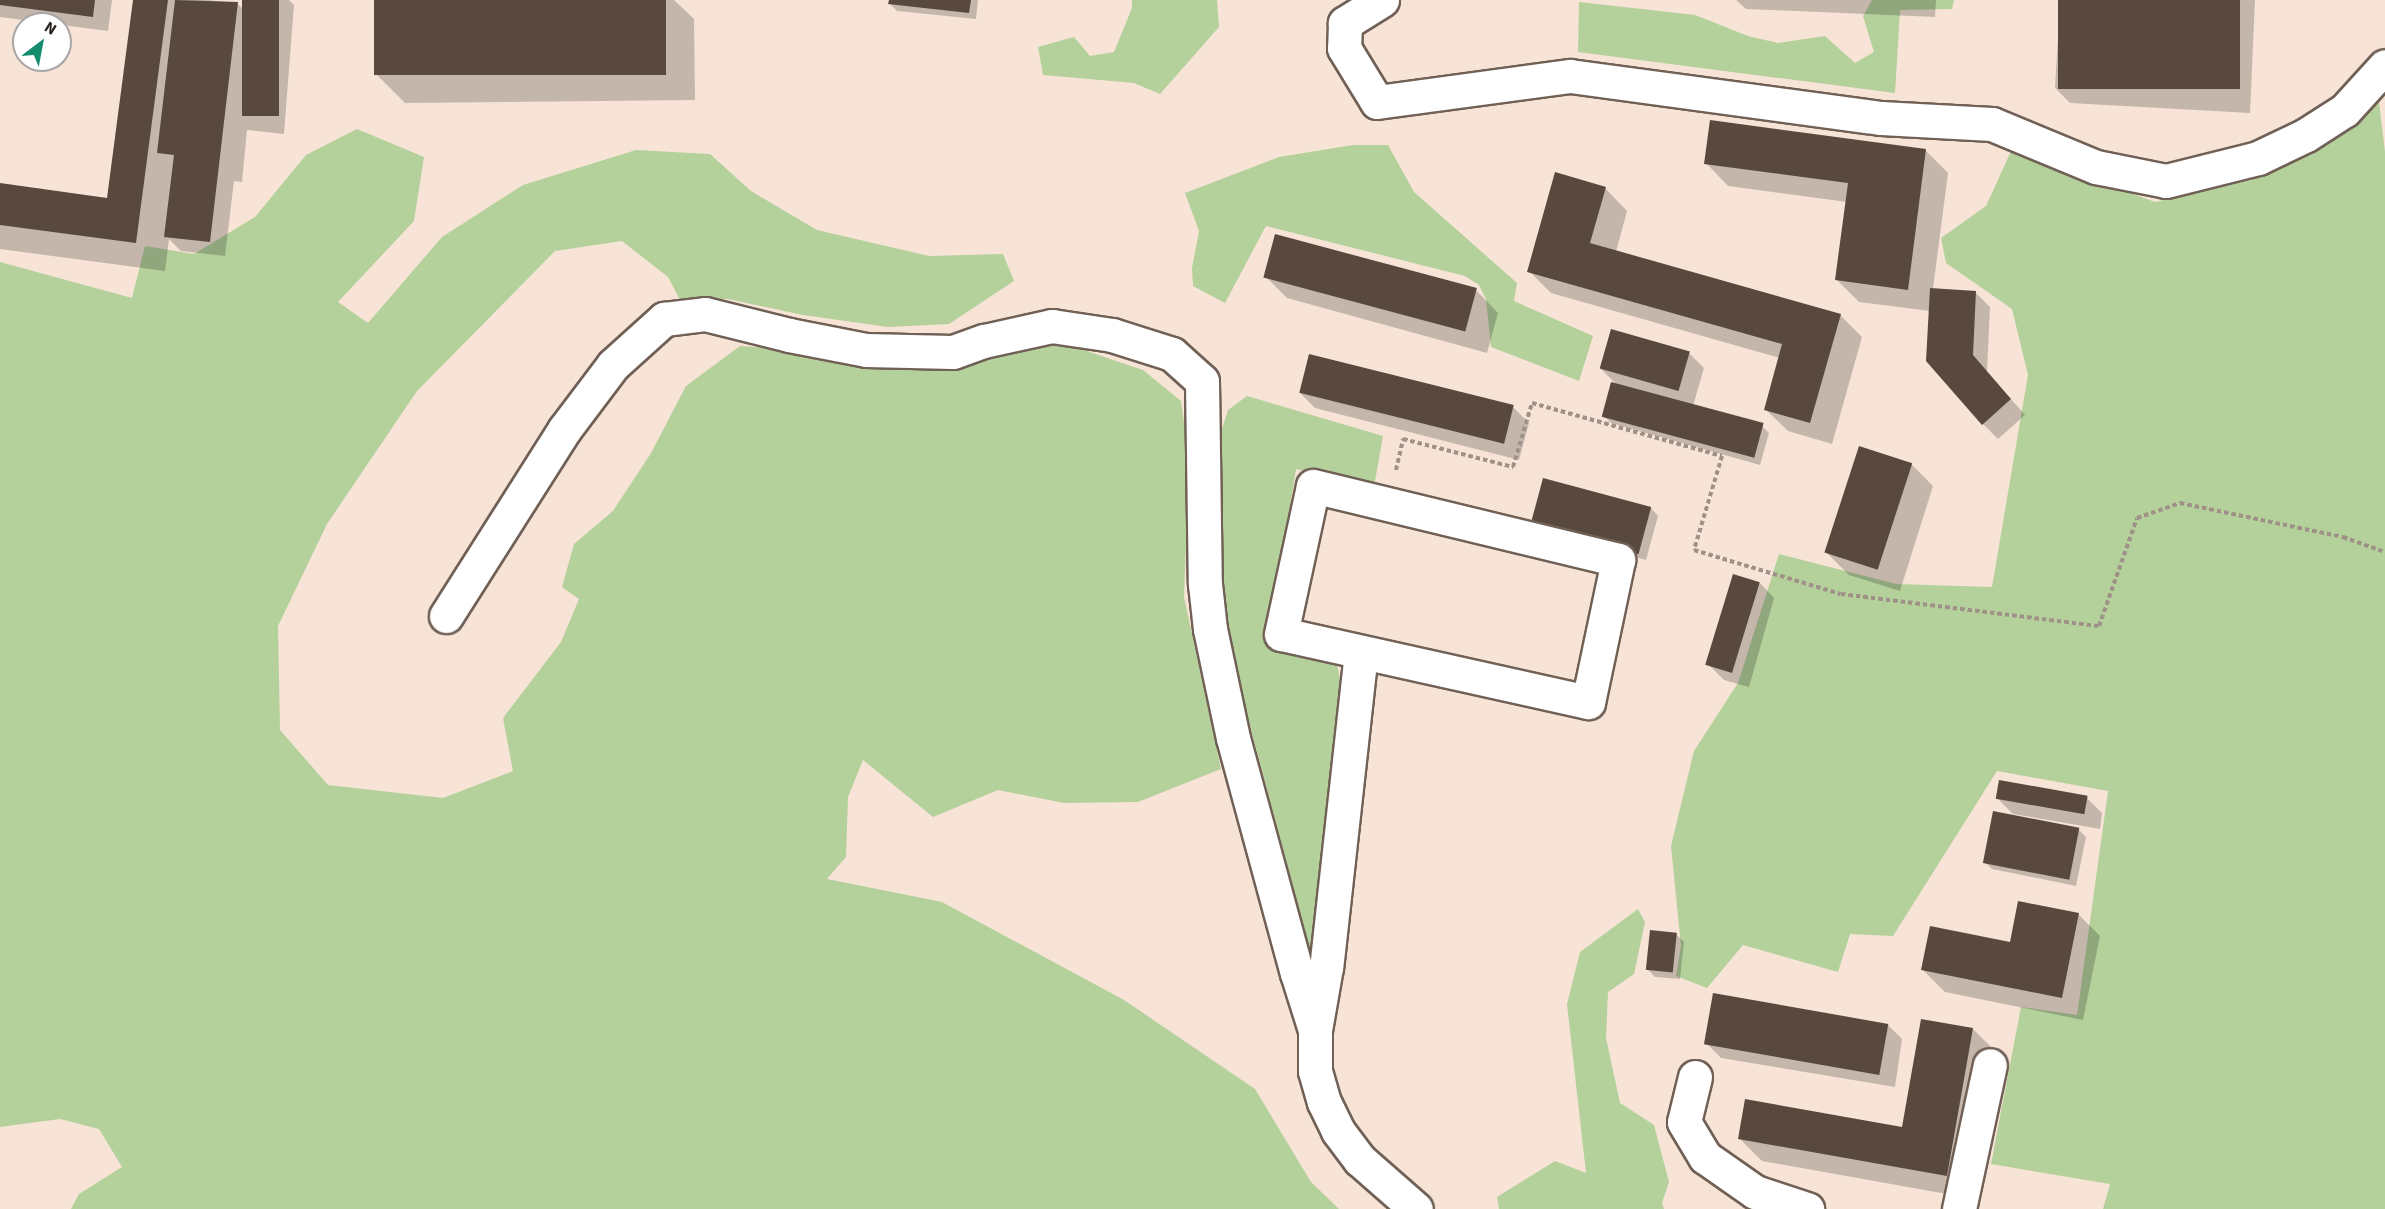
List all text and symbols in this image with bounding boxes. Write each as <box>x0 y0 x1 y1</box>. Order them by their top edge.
north arrow <box>12 12 72 72</box>
text: N <box>40 16 61 41</box>

